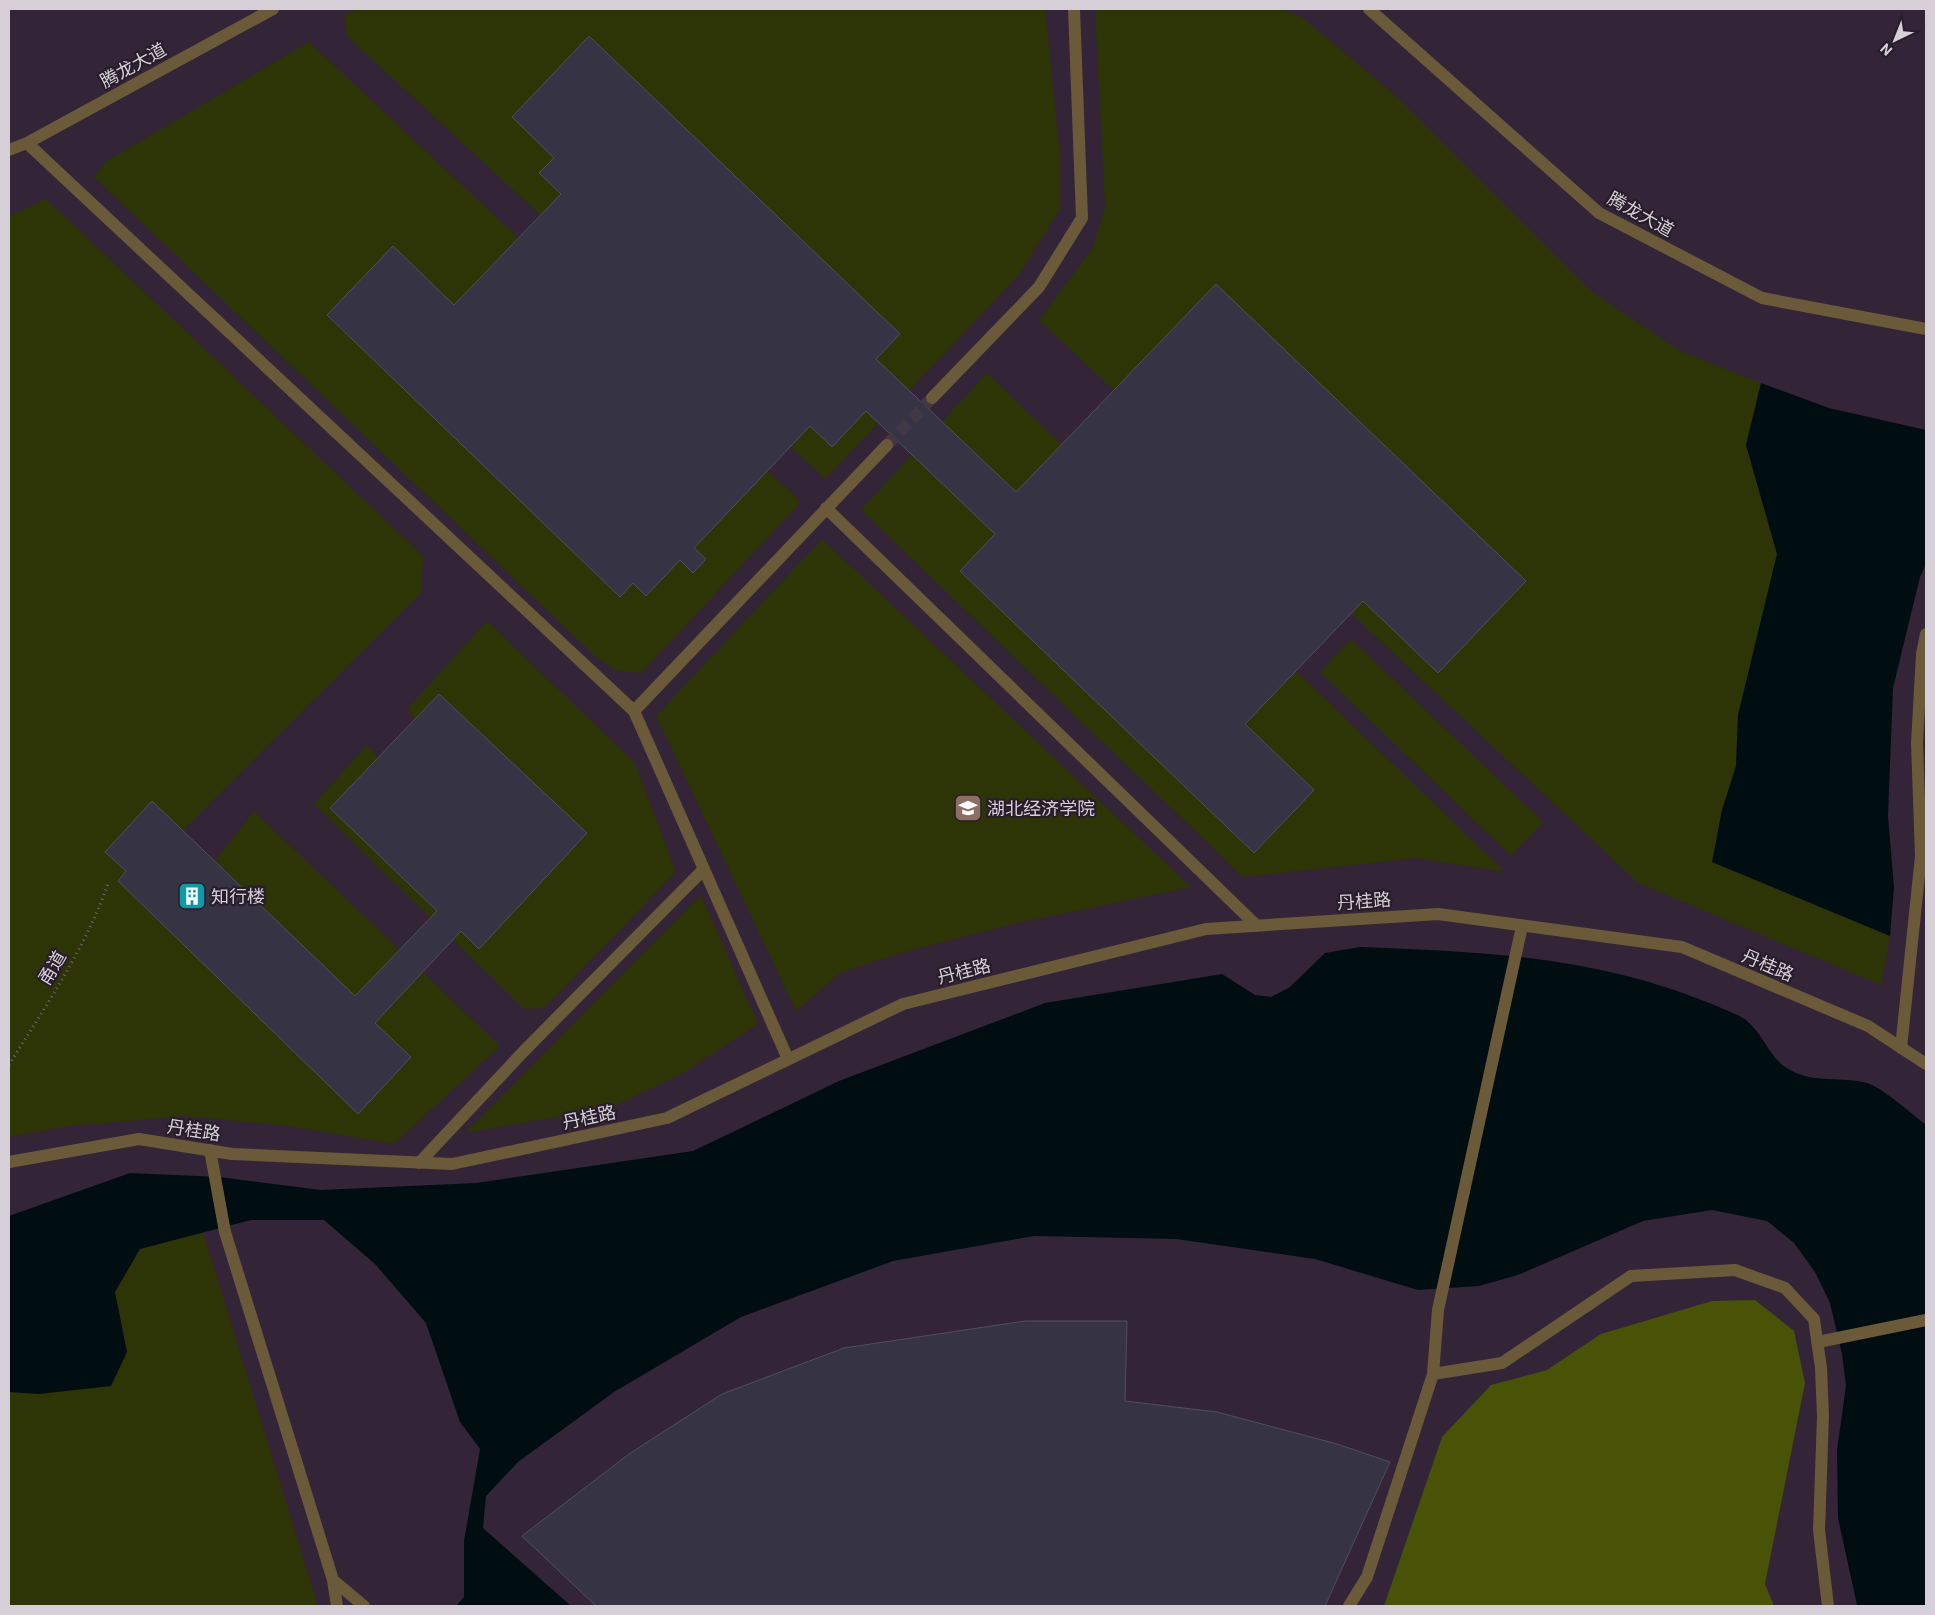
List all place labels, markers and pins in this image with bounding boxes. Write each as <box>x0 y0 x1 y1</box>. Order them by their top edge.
school or university icon: 湖北经济学院 <box>953 793 983 823</box>
place label: 湖北经济学院 <box>987 798 1095 819</box>
building icon: 知行楼 <box>177 881 207 911</box>
place label: 知行楼 <box>211 886 265 907</box>

